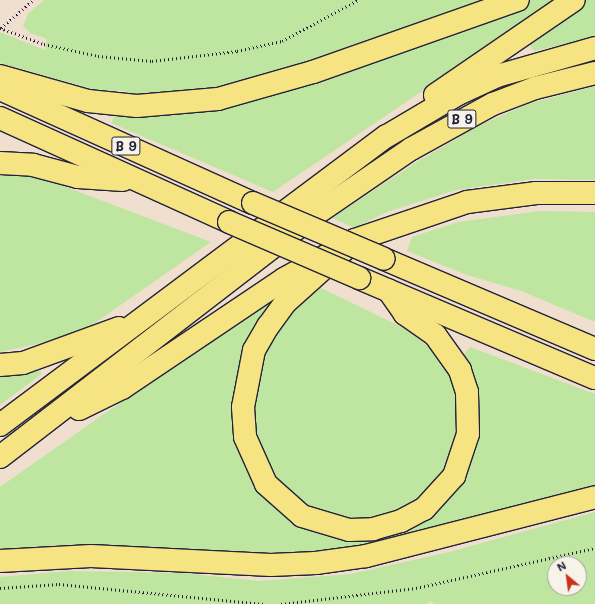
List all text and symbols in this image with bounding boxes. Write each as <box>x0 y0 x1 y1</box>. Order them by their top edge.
road number: B 9 <box>447 108 477 130</box>
road number: B 9 <box>111 135 141 157</box>
north arrow <box>547 556 587 596</box>
text: N <box>554 557 569 575</box>

